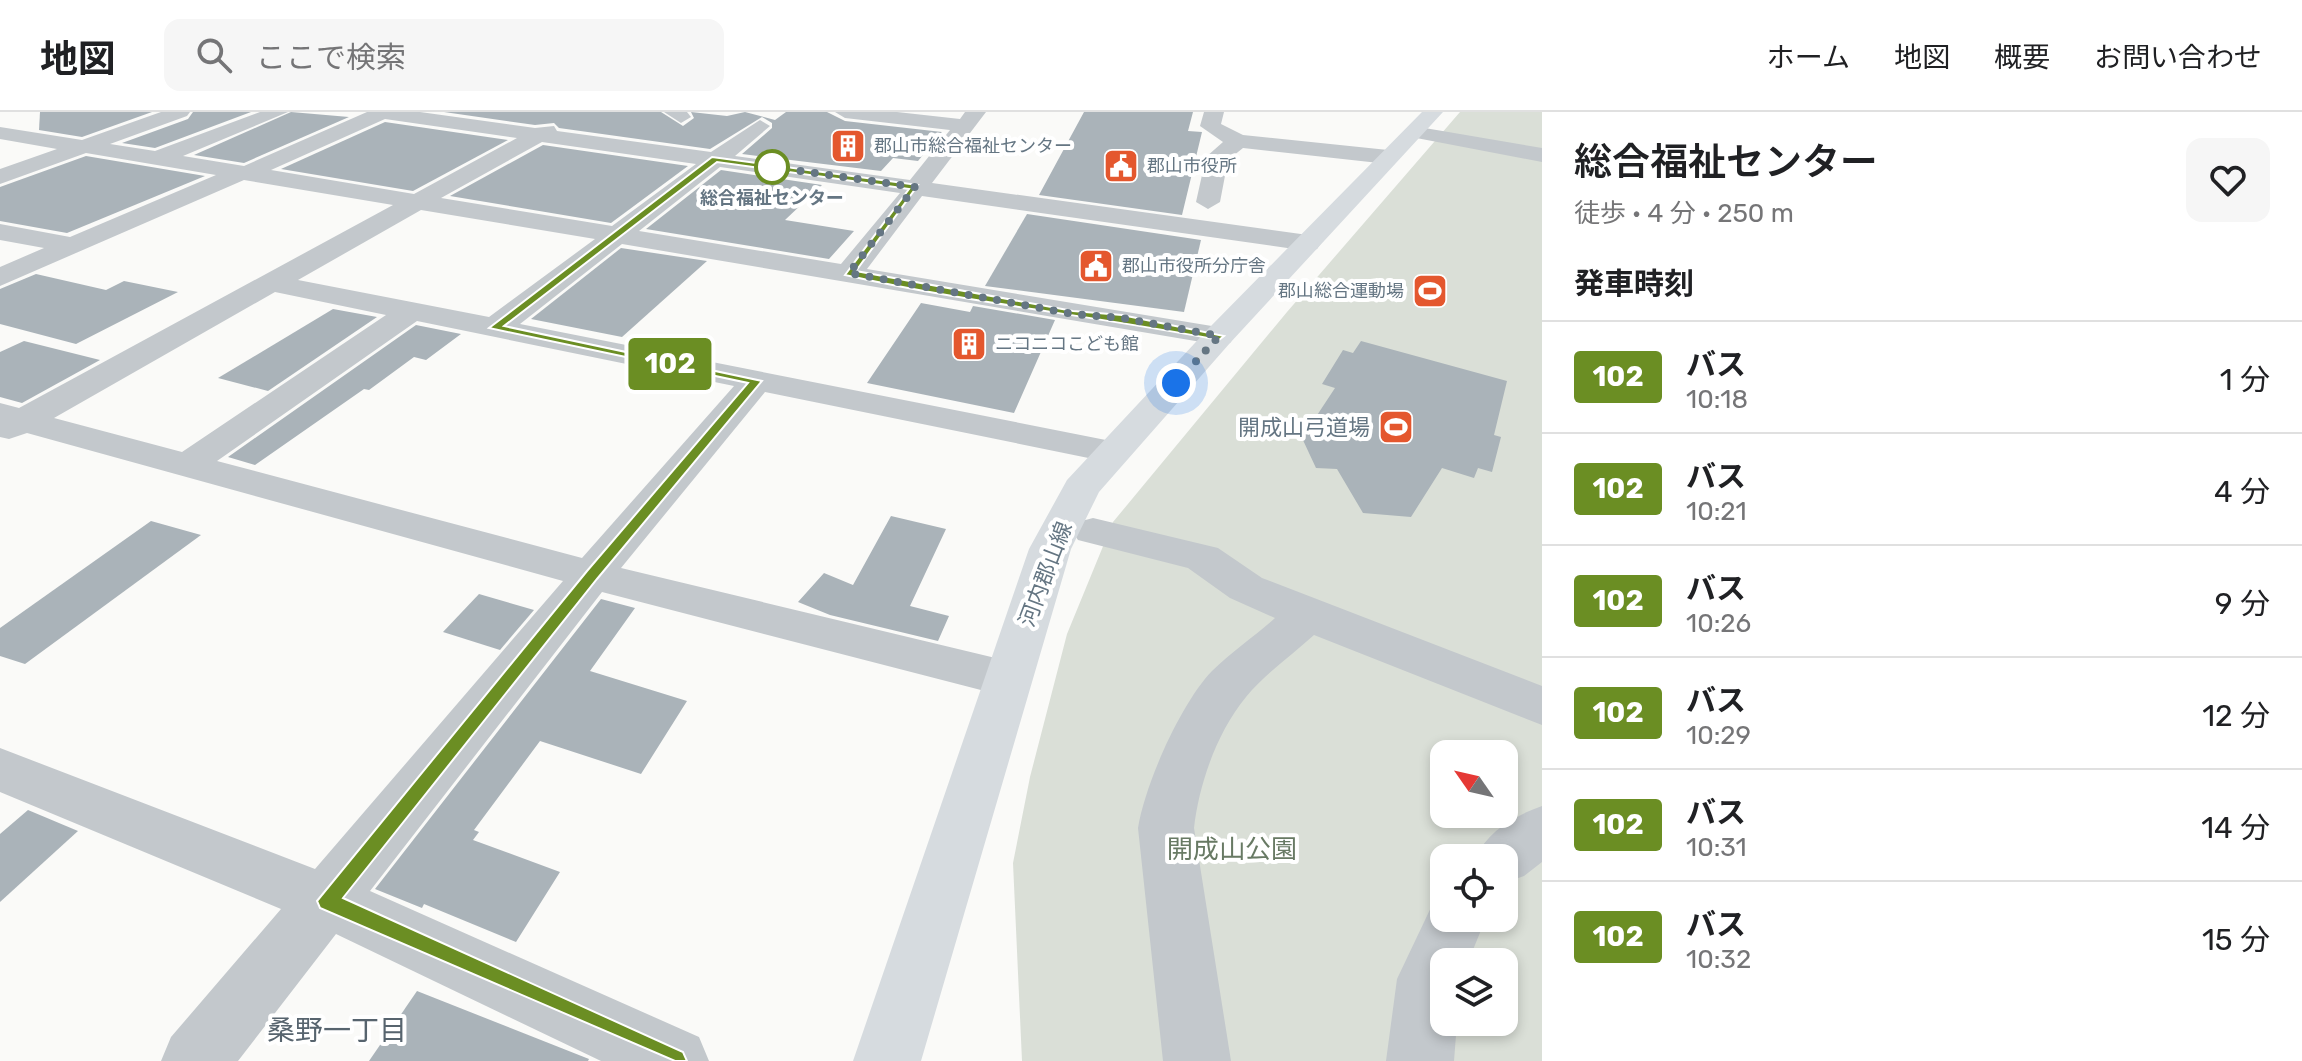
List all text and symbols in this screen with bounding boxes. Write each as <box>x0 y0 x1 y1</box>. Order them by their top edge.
search box <box>164 19 724 91</box>
icon: search <box>192 33 236 77</box>
text: 地図 <box>40 36 116 82</box>
text: ここで検索 <box>256 40 406 76</box>
text: ホーム <box>1767 41 1850 74</box>
text: 地図 <box>1894 41 1950 74</box>
text: 概要 <box>1994 41 2050 74</box>
text: お問い合わせ <box>2094 41 2262 74</box>
building icon: 郡山市総合福祉センター <box>829 127 867 165</box>
place label: 郡山市総合福祉センター <box>874 135 1072 157</box>
button: heart <box>2186 138 2270 222</box>
text: 総合福祉センター <box>1574 139 1878 185</box>
public building icon: 郡山市役所 <box>1102 147 1140 185</box>
marker: 総合福祉センター <box>755 150 789 184</box>
place label: 郡山市役所 <box>1147 155 1237 177</box>
place label: 総合福祉センター <box>700 187 844 209</box>
text: 徒歩 · 4 分 · 250 m <box>1574 198 1794 229</box>
public building icon: 郡山市役所分庁舎 <box>1077 247 1115 285</box>
place label: 郡山市役所分庁舎 <box>1122 255 1266 277</box>
text: 発車時刻 <box>1574 266 1694 302</box>
sports icon: 郡山総合運動場 <box>1411 272 1449 310</box>
place label: 郡山総合運動場 <box>1278 280 1404 302</box>
building icon: ニコニコこども館 <box>950 325 988 363</box>
place label: ニコニコこども館 <box>995 333 1139 355</box>
line badge: 102 <box>624 338 716 390</box>
text: 102 <box>644 347 696 380</box>
text: バス <box>1686 347 1746 383</box>
text: 102 <box>1592 360 1644 393</box>
text: 1 分 <box>2220 362 2270 398</box>
your location <box>1156 363 1196 403</box>
text: 10:18 <box>1686 384 1748 415</box>
sports icon: 開成山弓道場 <box>1377 408 1415 446</box>
place label: 開成山弓道場 <box>1238 414 1370 441</box>
text: バス <box>1686 459 1746 495</box>
text: 102 <box>1592 472 1644 505</box>
text: 4 分 <box>2214 474 2270 510</box>
text: 10:21 <box>1686 496 1747 527</box>
street label: 河内郡山線 <box>1013 518 1078 630</box>
text: バス <box>1686 571 1746 607</box>
text: 102 <box>1592 584 1644 617</box>
text: 9 分 <box>2215 586 2270 622</box>
text: 10:26 <box>1686 608 1751 639</box>
text: バス <box>1686 683 1746 719</box>
text: 102 <box>1592 696 1644 729</box>
text: 12 分 <box>2202 698 2270 734</box>
text: 10:29 <box>1686 720 1751 751</box>
north arrow <box>1430 740 1518 828</box>
map controls <box>1430 740 1518 1036</box>
text: バス <box>1686 795 1746 831</box>
text: 102 <box>1592 808 1644 841</box>
text: 14 分 <box>2201 810 2270 846</box>
text: 10:31 <box>1686 832 1747 863</box>
park label: 開成山公園 <box>1167 834 1297 865</box>
button: locate <box>1430 844 1518 932</box>
text: バス <box>1686 907 1746 943</box>
text: 102 <box>1592 920 1644 953</box>
text: 15 分 <box>2202 922 2270 958</box>
text: 10:32 <box>1686 944 1751 975</box>
button: layers <box>1430 948 1518 1036</box>
district label: 桑野一丁目 <box>267 1014 407 1047</box>

